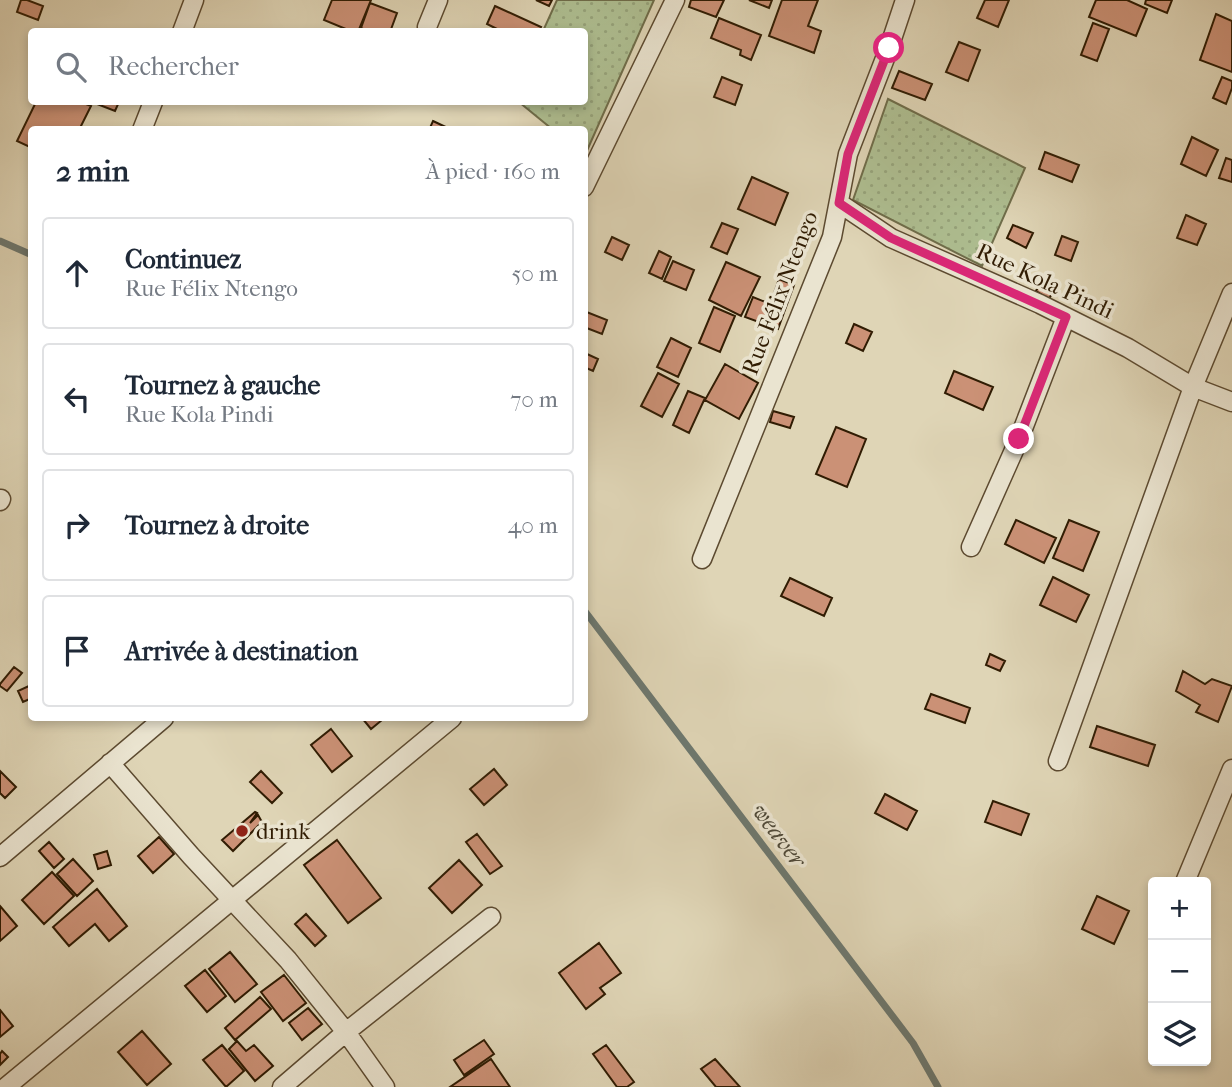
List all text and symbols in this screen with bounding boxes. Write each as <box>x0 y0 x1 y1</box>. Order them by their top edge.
search box <box>28 28 588 105</box>
route start <box>873 32 904 63</box>
icon: search <box>52 48 90 86</box>
text: Rechercher <box>108 51 239 82</box>
text: 2 min <box>56 154 129 189</box>
text: À pied · 160 m <box>425 158 560 185</box>
street label: Rue Félix Ntengo <box>736 207 824 379</box>
street label: Rue Kola Pindi <box>972 237 1118 325</box>
text: Continuez <box>125 244 241 275</box>
icon: ahead <box>58 254 96 292</box>
text: 50 m <box>511 260 558 287</box>
text: Rue Félix Ntengo <box>125 275 298 302</box>
text: Tournez à gauche <box>125 370 320 401</box>
icon: left <box>58 380 96 418</box>
text: 70 m <box>510 386 558 413</box>
text: Rue Kola Pindi <box>125 401 274 428</box>
route end <box>1003 423 1034 454</box>
icon: right <box>58 506 96 544</box>
text: Tournez à droite <box>125 510 309 541</box>
text: 40 m <box>508 512 558 539</box>
icon: arrive <box>58 632 96 670</box>
text: Arrivée à destination <box>125 636 358 667</box>
water label: weaver <box>746 798 813 874</box>
place label: drink <box>256 818 311 845</box>
marker: drink <box>234 823 250 839</box>
map controls <box>1148 877 1211 1066</box>
button: + <box>1148 877 1211 940</box>
button: − <box>1148 940 1211 1003</box>
button: layers <box>1148 1003 1211 1066</box>

